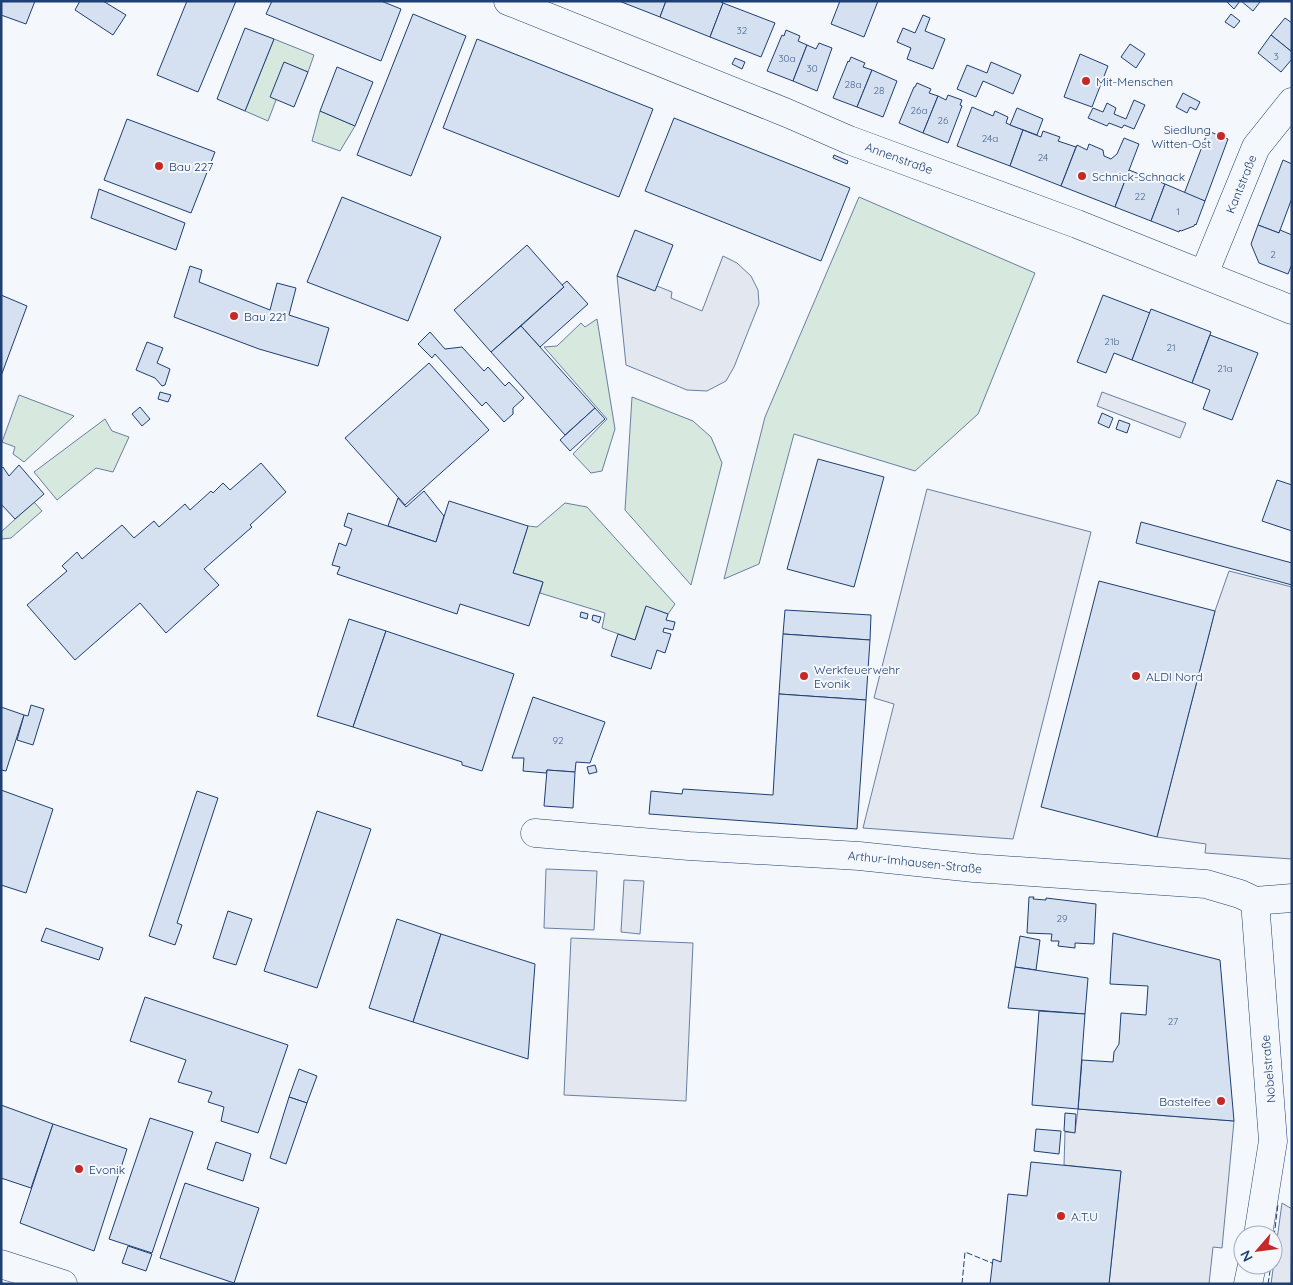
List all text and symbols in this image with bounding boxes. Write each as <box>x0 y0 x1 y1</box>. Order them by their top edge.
house number: 32 <box>737 24 748 37</box>
house number: 3 <box>1273 50 1279 63</box>
house number: 30a <box>778 52 796 65</box>
house number: 30 <box>806 62 818 75</box>
place label: Mit-Menschen <box>1096 74 1173 89</box>
marker: Mit-Menschen <box>1080 75 1092 87</box>
house number: 28a <box>845 78 862 91</box>
house number: 28 <box>874 84 884 97</box>
house number: 26a <box>911 104 927 117</box>
house number: 26 <box>938 114 949 127</box>
place label: Siedlung Witten-Ost <box>1151 122 1211 151</box>
marker: Siedlung Witten-Ost <box>1215 130 1227 142</box>
house number: 24a <box>982 132 998 145</box>
street label: Annenstraße <box>863 139 935 177</box>
house number: 24 <box>1038 151 1048 164</box>
street label: Kantstraße <box>1222 152 1260 216</box>
place label: Bau 227 <box>169 159 213 174</box>
marker: Bau 227 <box>153 160 165 172</box>
place label: Schnick-Schnack <box>1092 169 1185 184</box>
marker: Schnick-Schnack <box>1076 170 1088 182</box>
house number: 22 <box>1134 190 1146 203</box>
house number: 1 <box>1176 205 1180 218</box>
house number: 2 <box>1270 248 1276 261</box>
place label: Bau 221 <box>244 309 287 324</box>
marker: Bau 221 <box>228 310 240 322</box>
house number: 21b <box>1104 335 1120 348</box>
house number: 21 <box>1166 341 1176 354</box>
house number: 21a <box>1217 362 1233 375</box>
place label: Werkfeuerwehr Evonik <box>814 662 900 691</box>
place label: ALDI Nord <box>1146 669 1203 684</box>
marker: Werkfeuerwehr Evonik <box>798 670 810 682</box>
marker: ALDI Nord <box>1130 670 1142 682</box>
house number: 92 <box>552 734 564 747</box>
street label: Arthur-Imhausen-Straße <box>847 847 983 877</box>
house number: 29 <box>1056 912 1068 925</box>
house number: 27 <box>1168 1015 1178 1028</box>
street label: Nobelstraße <box>1258 1034 1278 1104</box>
place label: Bastelfee <box>1159 1094 1211 1109</box>
marker: Bastelfee <box>1215 1095 1227 1107</box>
place label: Evonik <box>89 1162 125 1177</box>
marker: Evonik <box>73 1163 85 1175</box>
place label: A.T.U <box>1071 1209 1098 1224</box>
marker: A.T.U <box>1055 1210 1067 1222</box>
north arrow <box>1233 1225 1283 1275</box>
text: N <box>1236 1247 1257 1265</box>

